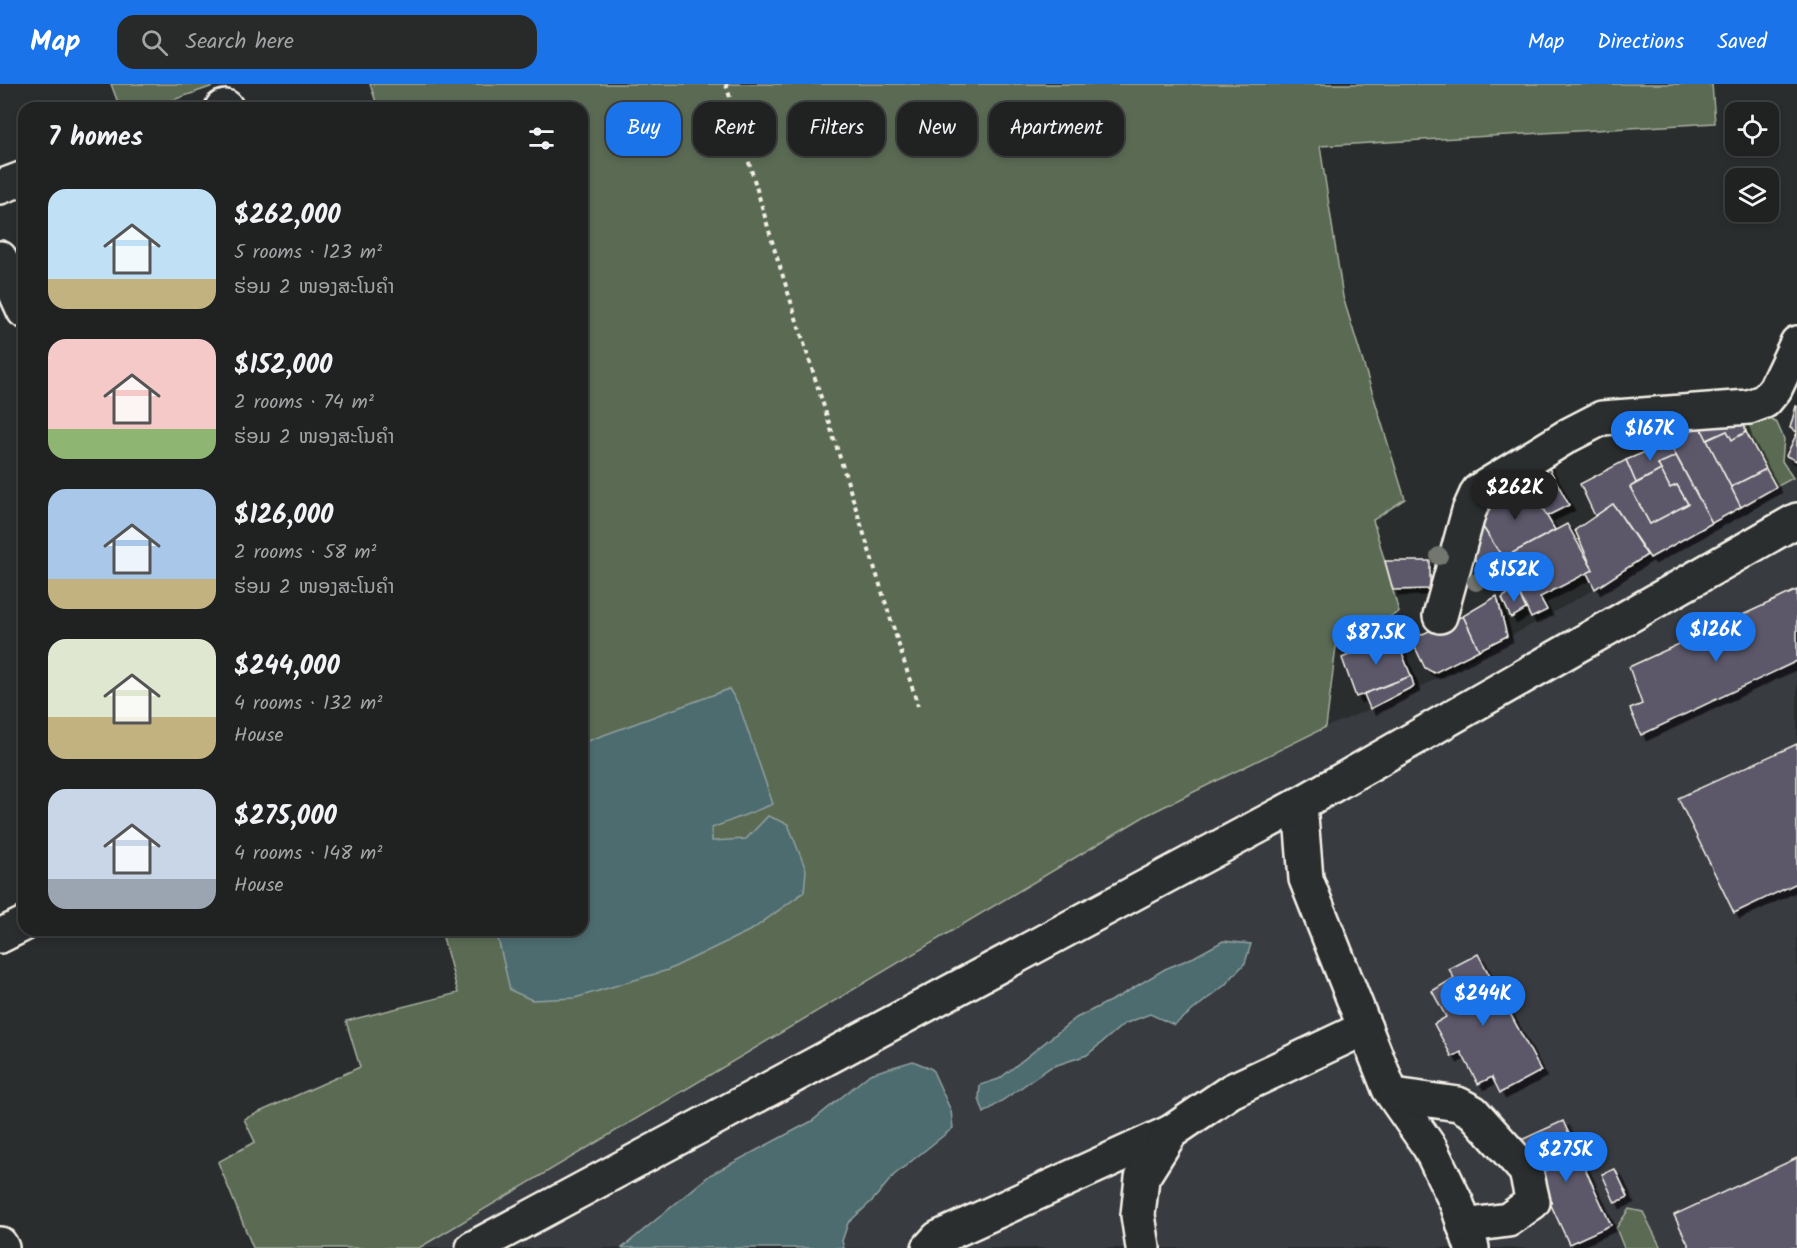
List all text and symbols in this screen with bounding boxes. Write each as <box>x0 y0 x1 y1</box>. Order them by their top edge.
search box <box>117 15 537 69</box>
text: Map <box>30 20 81 65</box>
text: Search here <box>186 25 294 60</box>
icon: search <box>138 26 171 59</box>
text: Map <box>1528 26 1564 59</box>
text: Directions <box>1597 26 1684 59</box>
text: Saved <box>1717 26 1767 59</box>
chip: Buy <box>606 102 681 156</box>
chip: Rent <box>693 102 776 156</box>
chip: Filters <box>788 102 885 156</box>
chip: New <box>897 102 977 156</box>
chip: Apartment <box>989 102 1124 156</box>
map controls <box>1725 102 1779 222</box>
button: locate <box>1725 102 1779 156</box>
text: 7 homes <box>48 117 143 159</box>
icon: filters <box>525 122 558 155</box>
button: layers <box>1725 168 1779 222</box>
text: $262,000 <box>234 195 341 237</box>
icon: home <box>96 213 168 285</box>
text: 5 rooms · 123 m² <box>234 237 382 269</box>
text: ຮ່ອມ 2 ໜອງສະໂນຄໍາ <box>234 272 395 304</box>
text: $152,000 <box>234 345 332 387</box>
icon: home <box>96 363 168 435</box>
text: 2 rooms · 74 m² <box>234 387 374 419</box>
pin: $167K <box>1608 411 1692 462</box>
text: $167K <box>1625 414 1675 446</box>
text: ຮ່ອມ 2 ໜອງສະໂນຄໍາ <box>234 422 395 454</box>
pin: $262K <box>1473 470 1557 521</box>
text: $262K <box>1486 473 1544 505</box>
text: $126,000 <box>234 495 333 537</box>
icon: home <box>96 513 168 585</box>
text: 2 rooms · 58 m² <box>234 537 376 569</box>
pin: $152K <box>1472 552 1556 603</box>
text: $152K <box>1488 555 1540 587</box>
text: ຮ່ອມ 2 ໜອງສະໂນຄໍາ <box>234 572 395 604</box>
pin: $126K <box>1674 612 1758 663</box>
pin: $87.5K <box>1327 615 1425 666</box>
text: $126K <box>1690 615 1742 647</box>
text: $87.5K <box>1346 618 1406 650</box>
text: $244,000 <box>234 646 340 688</box>
icon: home <box>96 663 168 735</box>
text: 4 rooms · 132 m² <box>234 688 382 720</box>
text: House <box>234 720 284 752</box>
text: $275,000 <box>234 796 337 838</box>
icon: home <box>96 813 168 885</box>
text: 4 rooms · 148 m² <box>234 838 382 870</box>
text: House <box>234 870 284 902</box>
pin: $244K <box>1441 976 1525 1027</box>
text: $244K <box>1454 979 1512 1011</box>
pin: $275K <box>1524 1132 1608 1183</box>
text: $275K <box>1538 1135 1594 1167</box>

